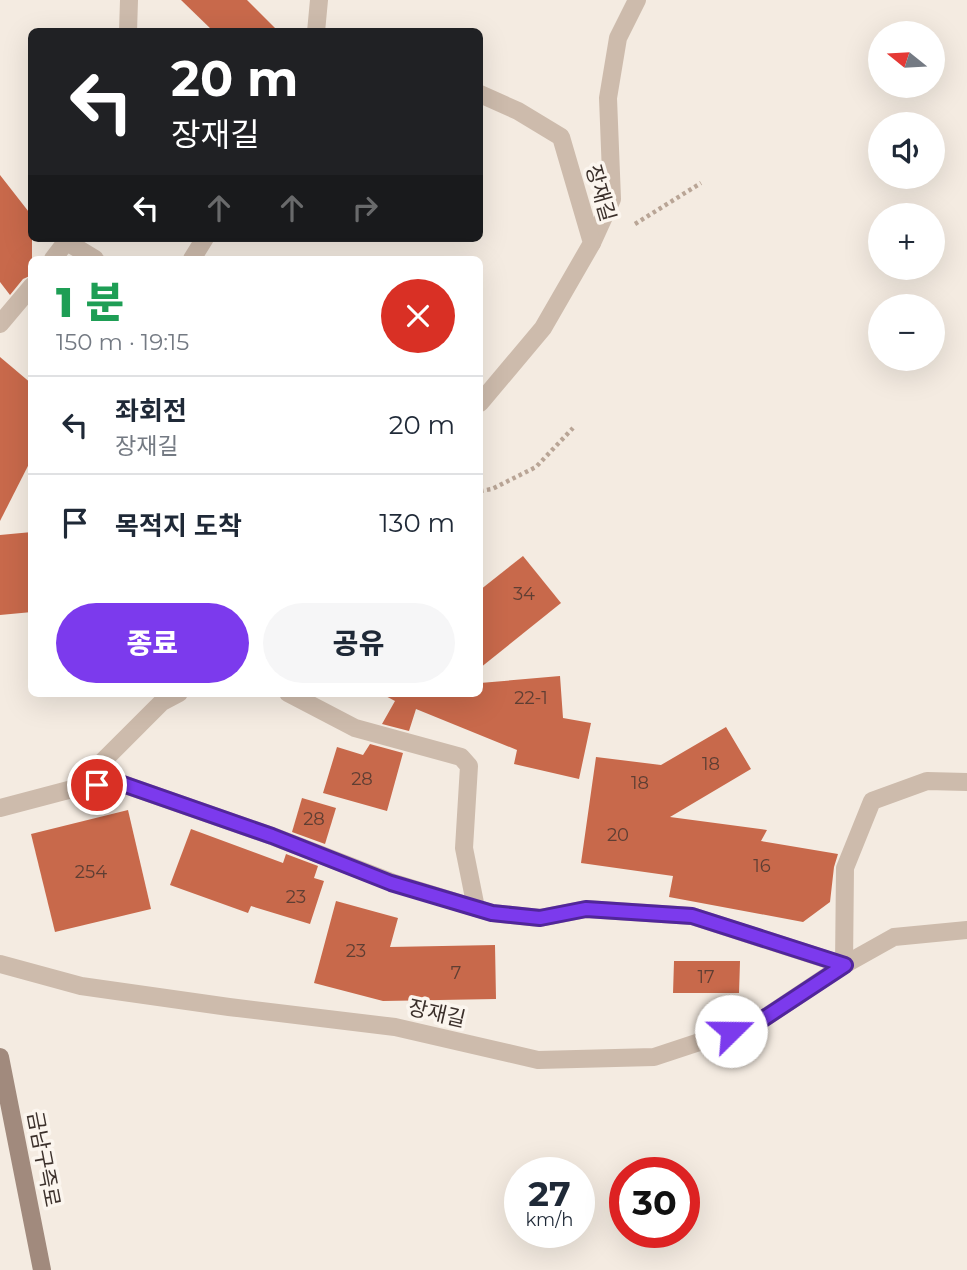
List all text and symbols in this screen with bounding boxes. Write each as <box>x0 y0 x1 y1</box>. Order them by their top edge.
north arrow <box>868 21 945 98</box>
map controls <box>868 21 945 371</box>
text: 20 m <box>171 49 298 108</box>
icon: left <box>56 56 147 147</box>
button: sound <box>868 112 945 189</box>
text: 장재길 <box>171 115 259 154</box>
street label: 장재길 <box>581 162 621 224</box>
icon: left <box>127 189 165 227</box>
icon: ahead <box>200 189 238 227</box>
icon: ahead <box>273 189 311 227</box>
icon: right <box>346 189 384 227</box>
button: + <box>868 203 945 280</box>
text: 1 분 <box>56 276 124 328</box>
button: close <box>381 279 455 353</box>
button: − <box>868 294 945 371</box>
text: 150 m · 19:15 <box>56 328 189 356</box>
text: 좌회전 <box>115 395 187 427</box>
icon: left <box>56 406 94 444</box>
text: 20 m <box>389 409 455 441</box>
text: 장재길 <box>115 432 178 460</box>
icon: arrive <box>56 504 94 542</box>
text: 130 m <box>379 507 455 539</box>
text: 목적지 도착 <box>115 510 242 542</box>
house number: 34 <box>513 583 535 605</box>
button: 종료 <box>56 603 249 683</box>
button: 공유 <box>263 603 455 683</box>
house number: 22-1 <box>514 687 548 709</box>
house number: 18 <box>702 753 720 775</box>
pin <box>67 755 127 815</box>
icon: arrive <box>78 766 116 804</box>
house number: 28 <box>351 768 373 790</box>
house number: 18 <box>631 772 649 794</box>
house number: 28 <box>303 808 325 830</box>
house number: 20 <box>607 824 629 846</box>
house number: 16 <box>753 855 771 877</box>
house number: 254 <box>75 861 107 883</box>
house number: 23 <box>286 886 306 908</box>
house number: 23 <box>346 940 366 962</box>
house number: 7 <box>451 962 461 984</box>
house number: 17 <box>697 966 715 988</box>
street label: 장재길 <box>406 994 468 1032</box>
position arrow <box>694 994 768 1068</box>
street label: 금남구즉로 <box>23 1109 65 1209</box>
speed limit sign: 30 <box>609 1157 700 1248</box>
text: 27 <box>528 1172 571 1215</box>
text: km/h <box>525 1209 574 1231</box>

